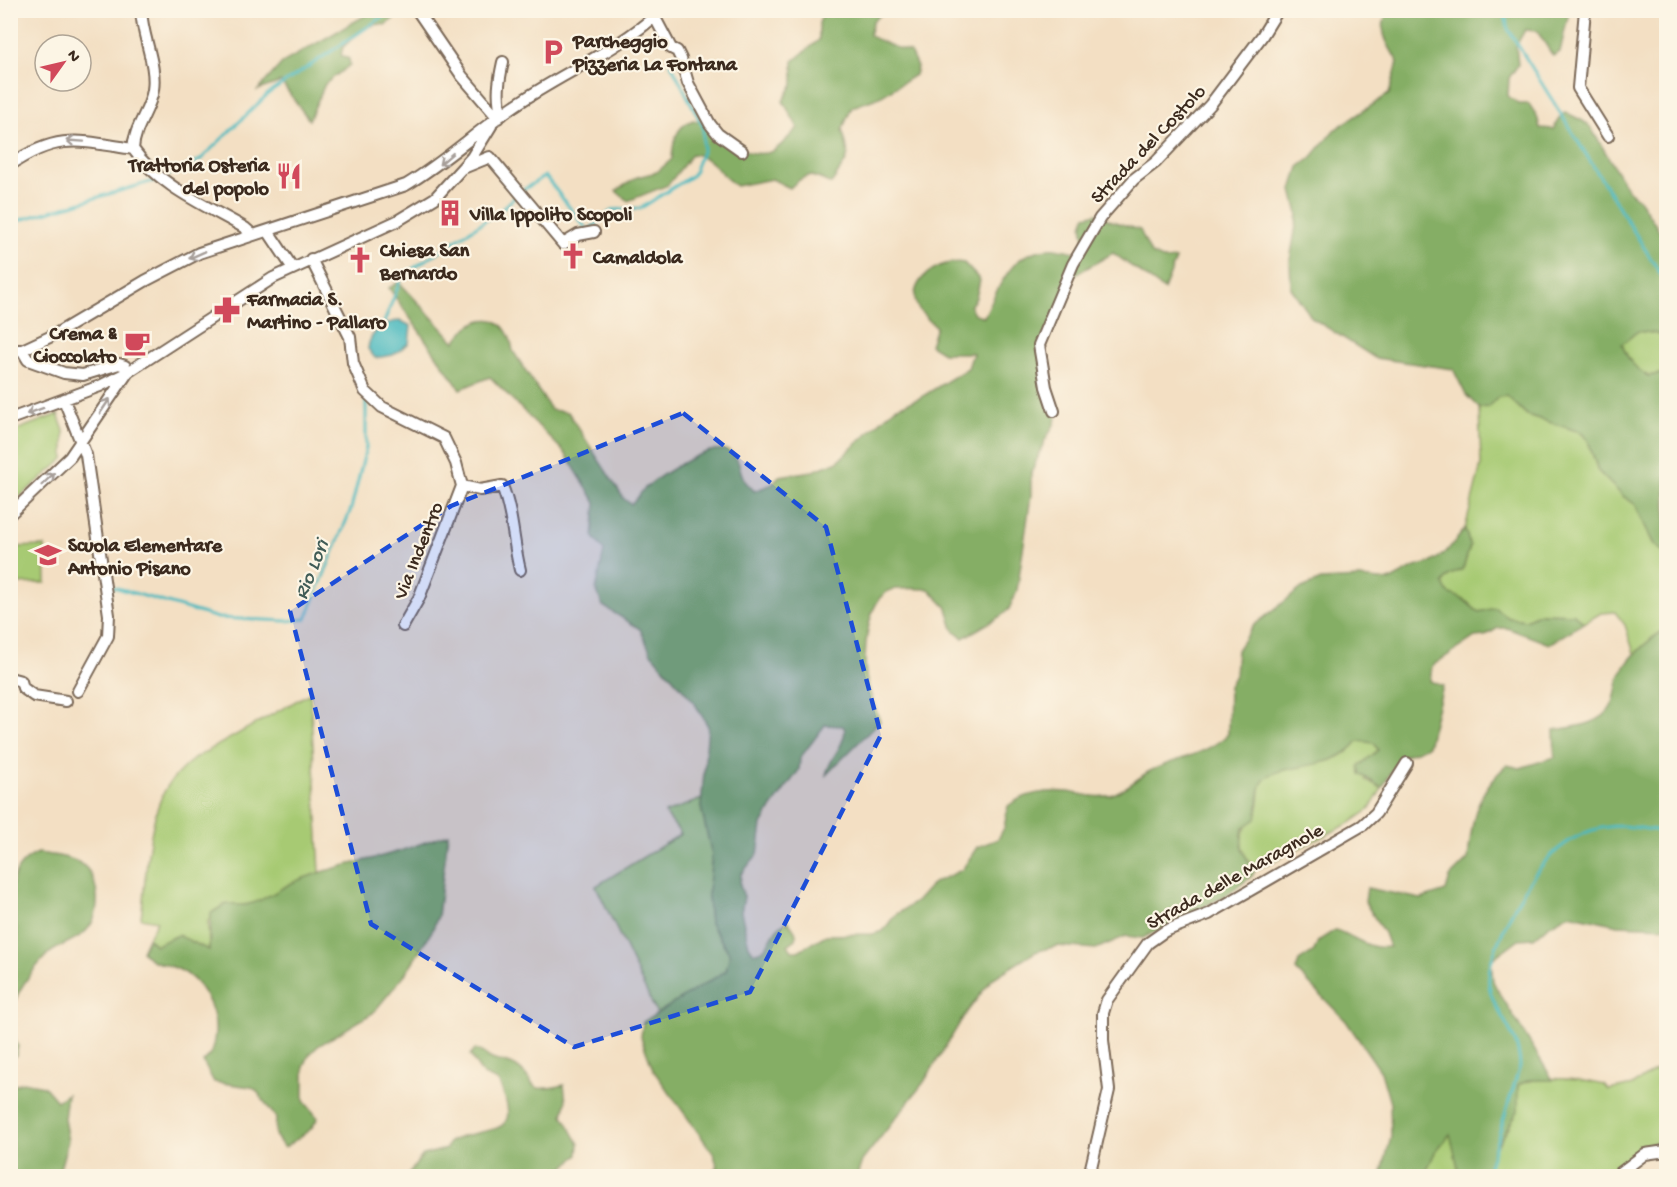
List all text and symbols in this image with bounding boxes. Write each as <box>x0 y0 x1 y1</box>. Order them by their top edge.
place label: Parcheggio Pizzeria La Fontana <box>572 32 738 78</box>
north arrow <box>33 33 93 93</box>
parking icon: Parcheggio Pizzeria La Fontana <box>538 37 568 67</box>
text: N <box>62 47 84 67</box>
street label: Strada del Costolo <box>1087 81 1212 210</box>
one-way arrow <box>66 136 86 147</box>
one-way arrow <box>439 152 454 166</box>
place label: Trattoria Osteria del popolo <box>127 156 270 202</box>
restaurant icon: Trattoria Osteria del popolo <box>274 161 304 191</box>
building icon: Villa Ippolito Scopoli <box>435 198 465 228</box>
place label: Villa Ippolito Scopoli <box>469 205 632 228</box>
place label: Chiesa San Bernardo <box>379 241 470 287</box>
church icon: Camaldola <box>558 241 588 271</box>
church icon: Chiesa San Bernardo <box>345 245 375 275</box>
place label: Camaldola <box>592 248 683 271</box>
one-way arrow <box>189 249 207 261</box>
place label: Farmacia S. Martino - Pallaro <box>246 290 387 336</box>
pharmacy icon: Farmacia S. Martino - Pallaro <box>212 295 242 325</box>
place label: Crema & Cioccolato <box>32 324 118 370</box>
cafe icon: Crema & Cioccolato <box>122 328 152 358</box>
one-way arrow <box>99 398 111 415</box>
one-way arrow <box>26 406 45 417</box>
one-way arrow <box>40 471 55 486</box>
street label: Via Indentro <box>390 499 450 604</box>
water label: Rio Lori <box>290 535 337 604</box>
place label: Scuola Elementare Antonio Pisano <box>67 536 223 582</box>
school or university icon: Scuola Elementare Antonio Pisano <box>33 540 63 570</box>
street label: Strada delle Maragnole <box>1143 820 1329 936</box>

